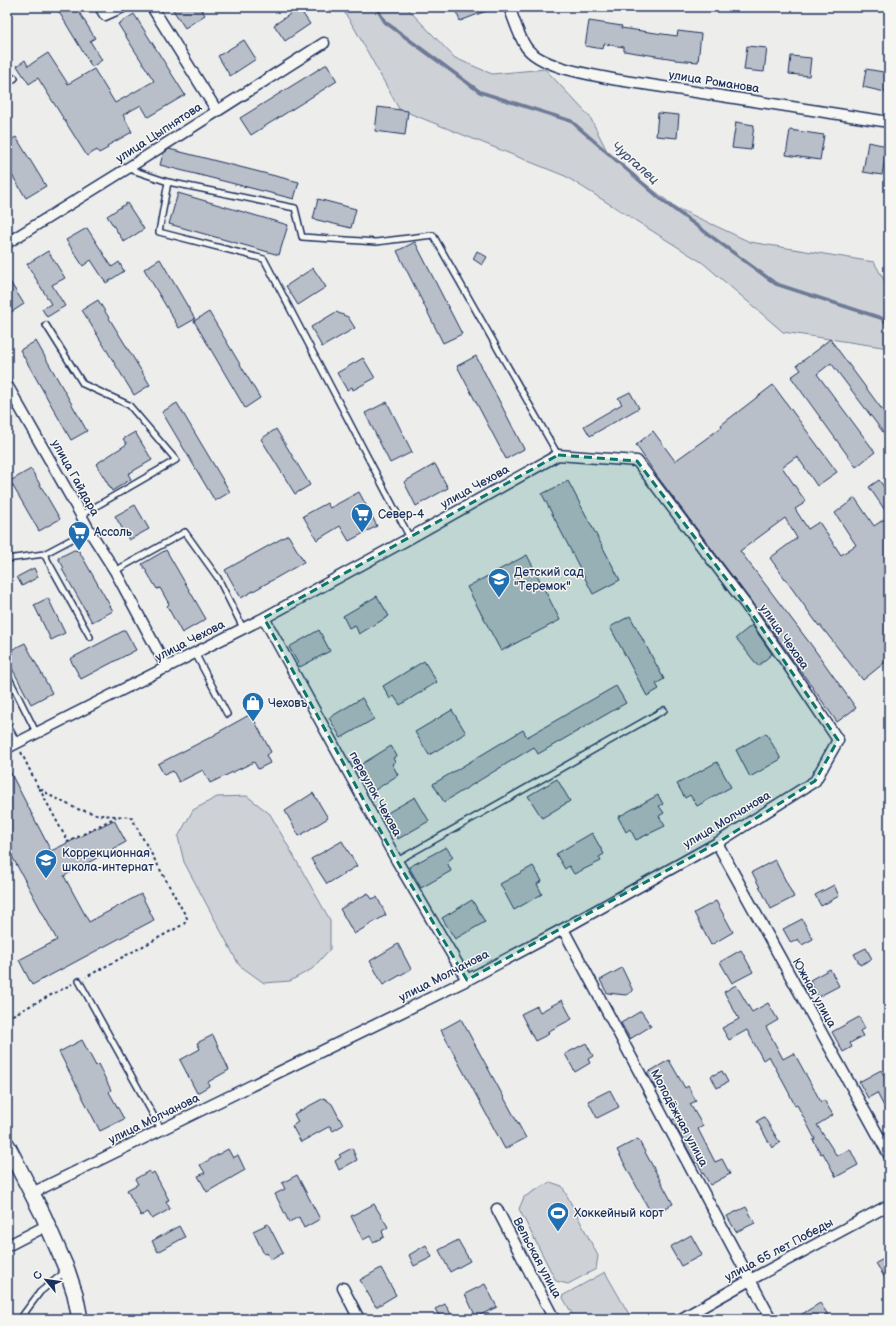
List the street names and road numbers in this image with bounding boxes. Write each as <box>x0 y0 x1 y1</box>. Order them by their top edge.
street label: улица Романова <box>668 67 760 97</box>
street label: улица Цыпнятова <box>113 100 205 166</box>
street label: улица Гайдара <box>48 437 102 519</box>
street label: улица Чехова <box>438 462 512 512</box>
street label: улица Чехова <box>756 602 812 672</box>
street label: улица Чехова <box>153 617 227 665</box>
street label: переулок Чехова <box>345 749 405 839</box>
street label: улица Молчанова <box>681 788 773 852</box>
street label: улица Молчанова <box>396 947 492 1005</box>
street label: Южная улица <box>789 956 839 1030</box>
street label: Молодёжная улица <box>647 1067 711 1169</box>
street label: улица Молчанова <box>106 1091 202 1147</box>
street label: Вельская улица <box>509 1215 565 1301</box>
street label: улица 65 лет Победы <box>722 1215 836 1285</box>

